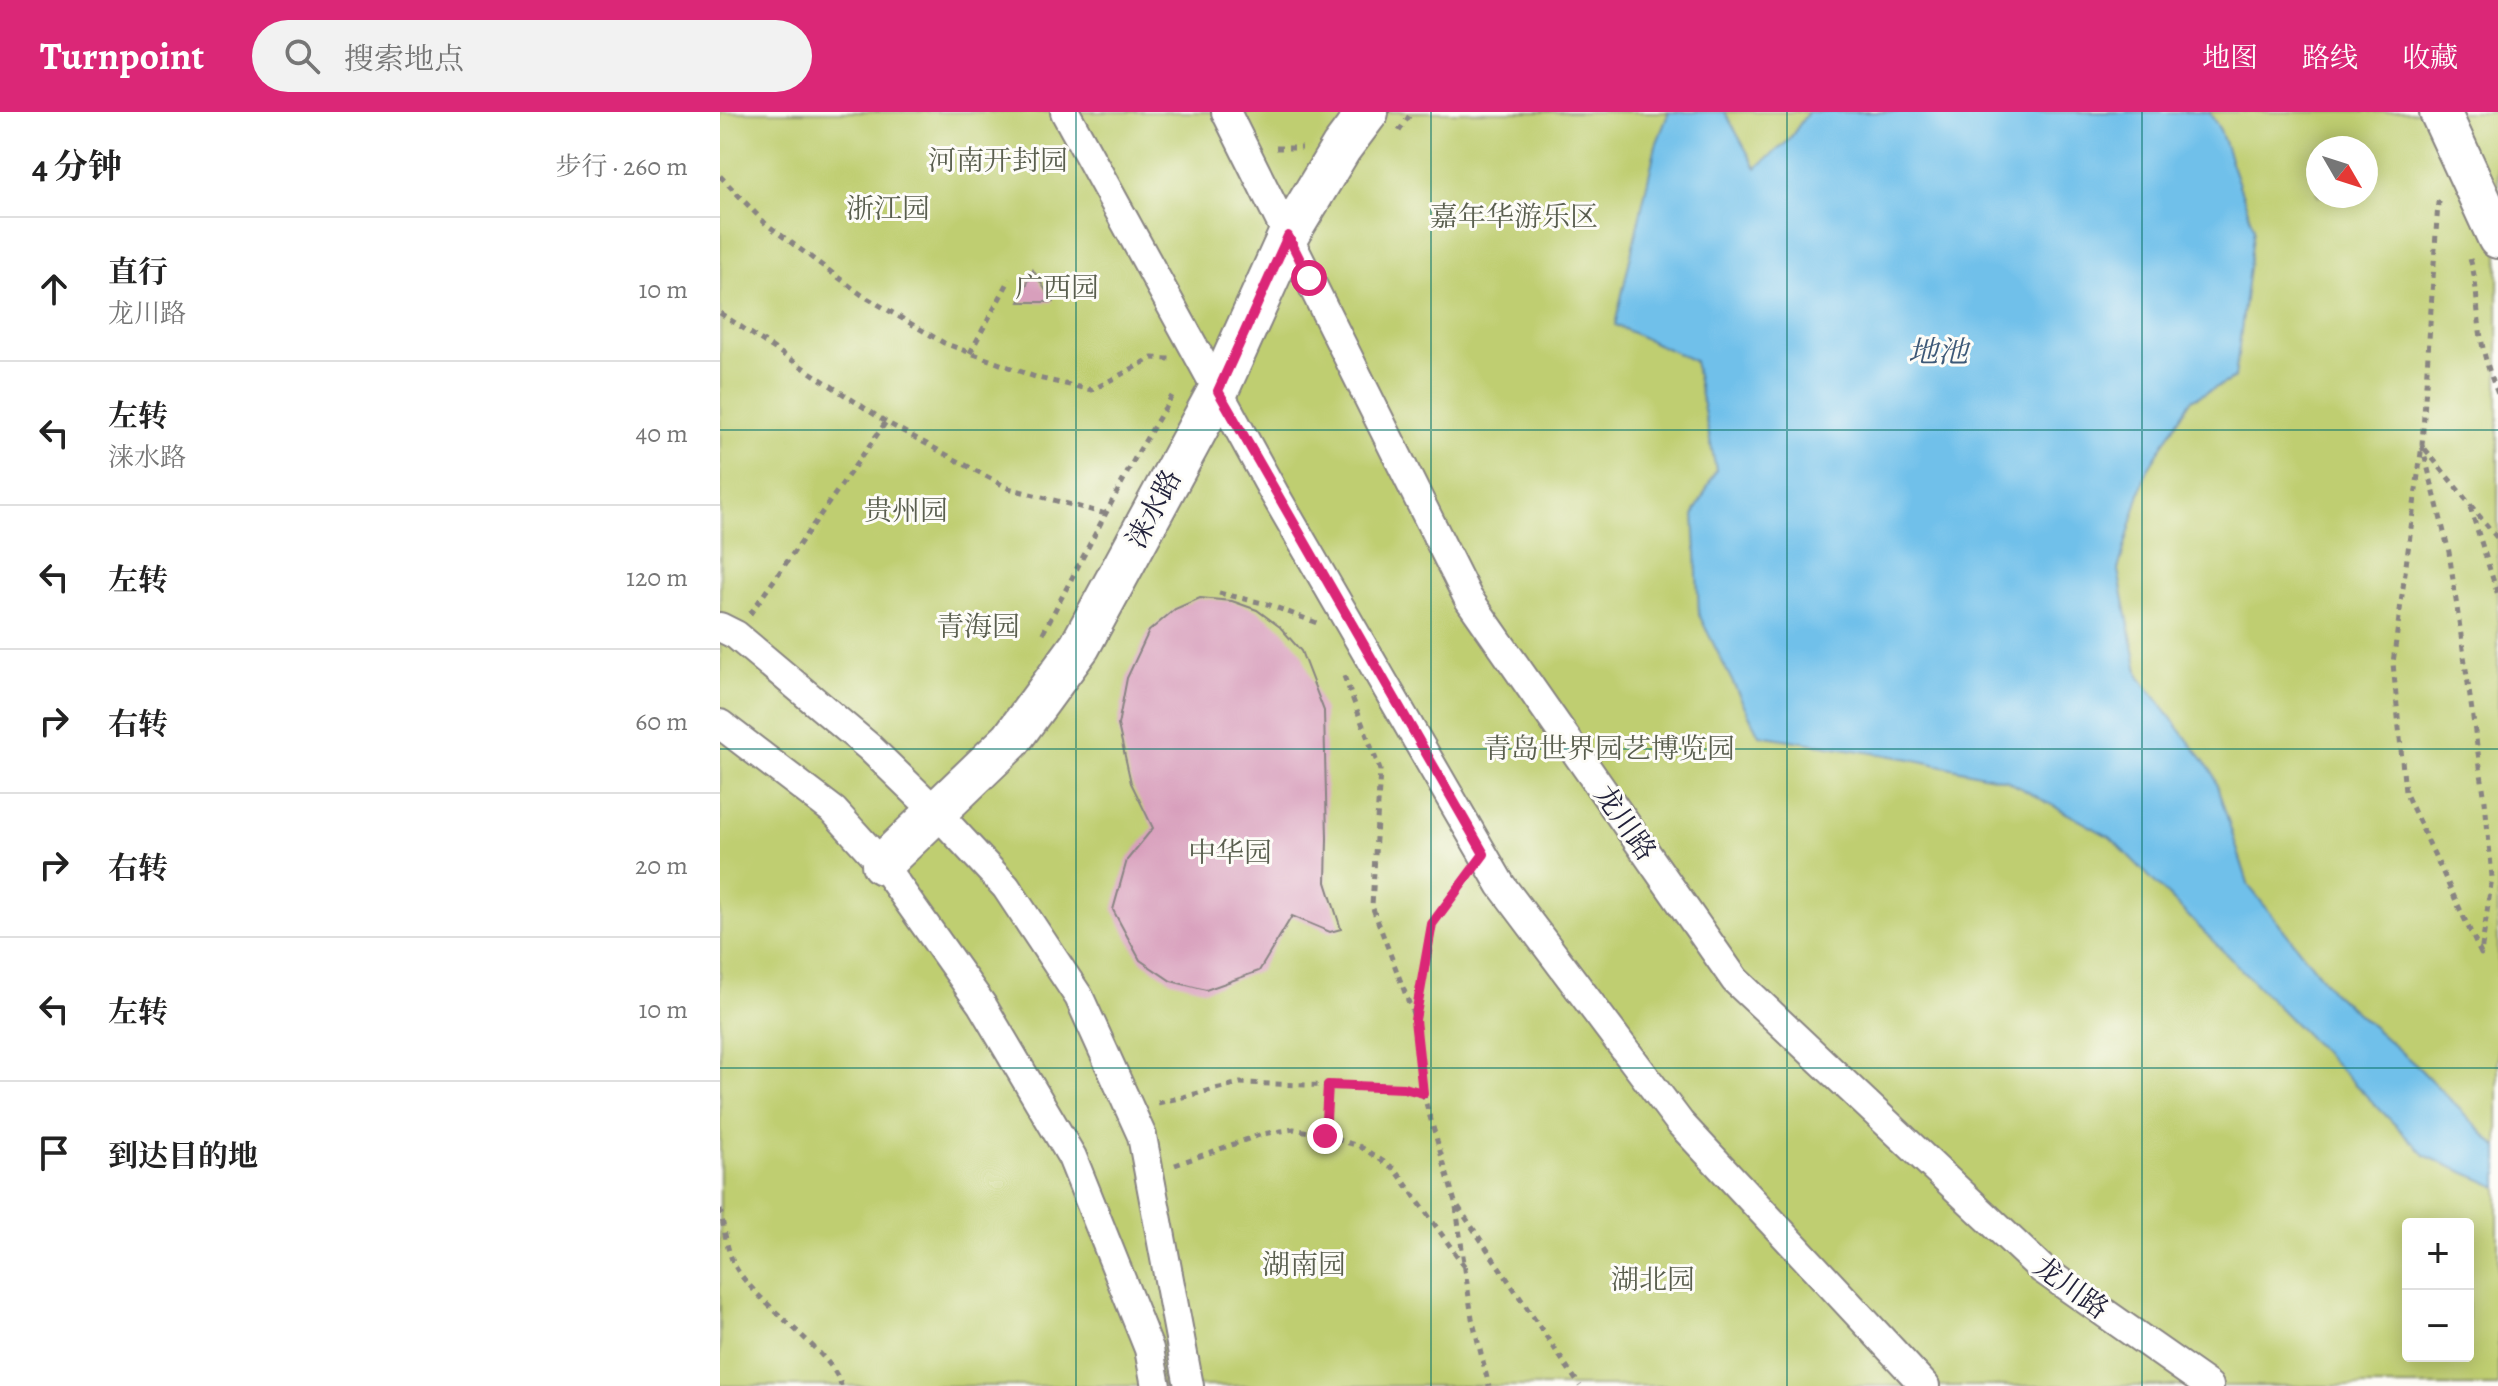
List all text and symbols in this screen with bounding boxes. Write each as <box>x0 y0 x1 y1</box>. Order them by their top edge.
search box <box>252 20 812 92</box>
text: Turnpoint <box>40 30 204 82</box>
icon: search <box>280 34 324 78</box>
text: 搜索地点 <box>344 39 464 79</box>
text: 地图 <box>2202 39 2258 77</box>
text: 路线 <box>2302 39 2358 77</box>
text: 收藏 <box>2402 39 2458 77</box>
north arrow <box>2306 136 2378 208</box>
park label: 河南开封园 <box>928 142 1068 180</box>
text: 4 分钟 <box>32 143 122 190</box>
text: 步行 · 260 m <box>556 149 688 184</box>
park label: 浙江园 <box>846 190 930 228</box>
park label: 嘉年华游乐区 <box>1430 198 1598 236</box>
text: 直行 <box>108 252 168 292</box>
route start <box>1291 260 1327 296</box>
icon: ahead <box>32 267 76 311</box>
park label: 广西园 <box>1015 269 1099 307</box>
text: 10 m <box>638 272 688 307</box>
text: 龙川路 <box>108 296 186 331</box>
water label: 地池 <box>1908 332 1971 372</box>
text: 左转 <box>108 396 168 436</box>
icon: left <box>32 411 76 455</box>
text: 40 m <box>636 416 688 451</box>
text: 涞水路 <box>108 440 186 475</box>
street label: 涞水路 <box>1118 463 1190 555</box>
park label: 贵州园 <box>864 492 948 530</box>
icon: left <box>32 555 76 599</box>
text: 左转 <box>108 560 168 600</box>
text: 120 m <box>626 560 688 595</box>
park label: 青海园 <box>936 608 1020 646</box>
icon: right <box>32 699 76 743</box>
text: 右转 <box>108 704 168 744</box>
text: 60 m <box>635 704 688 739</box>
park label: 青岛世界园艺博览园 <box>1483 730 1735 768</box>
street label: 龙川路 <box>1585 778 1665 868</box>
park label: 中华园 <box>1188 834 1272 872</box>
icon: right <box>32 843 76 887</box>
text: 右转 <box>108 848 168 888</box>
text: 20 m <box>635 848 688 883</box>
icon: left <box>32 987 76 1031</box>
text: 左转 <box>108 992 168 1032</box>
text: 10 m <box>638 992 688 1027</box>
route end <box>1307 1118 1343 1154</box>
icon: arrive <box>32 1131 76 1175</box>
text: 到达目的地 <box>108 1136 258 1176</box>
map controls <box>2402 1218 2474 1362</box>
button: + <box>2402 1218 2474 1290</box>
park label: 湖南园 <box>1262 1246 1346 1284</box>
street label: 龙川路 <box>2026 1248 2116 1328</box>
park label: 湖北园 <box>1611 1261 1695 1299</box>
button: − <box>2402 1290 2474 1362</box>

